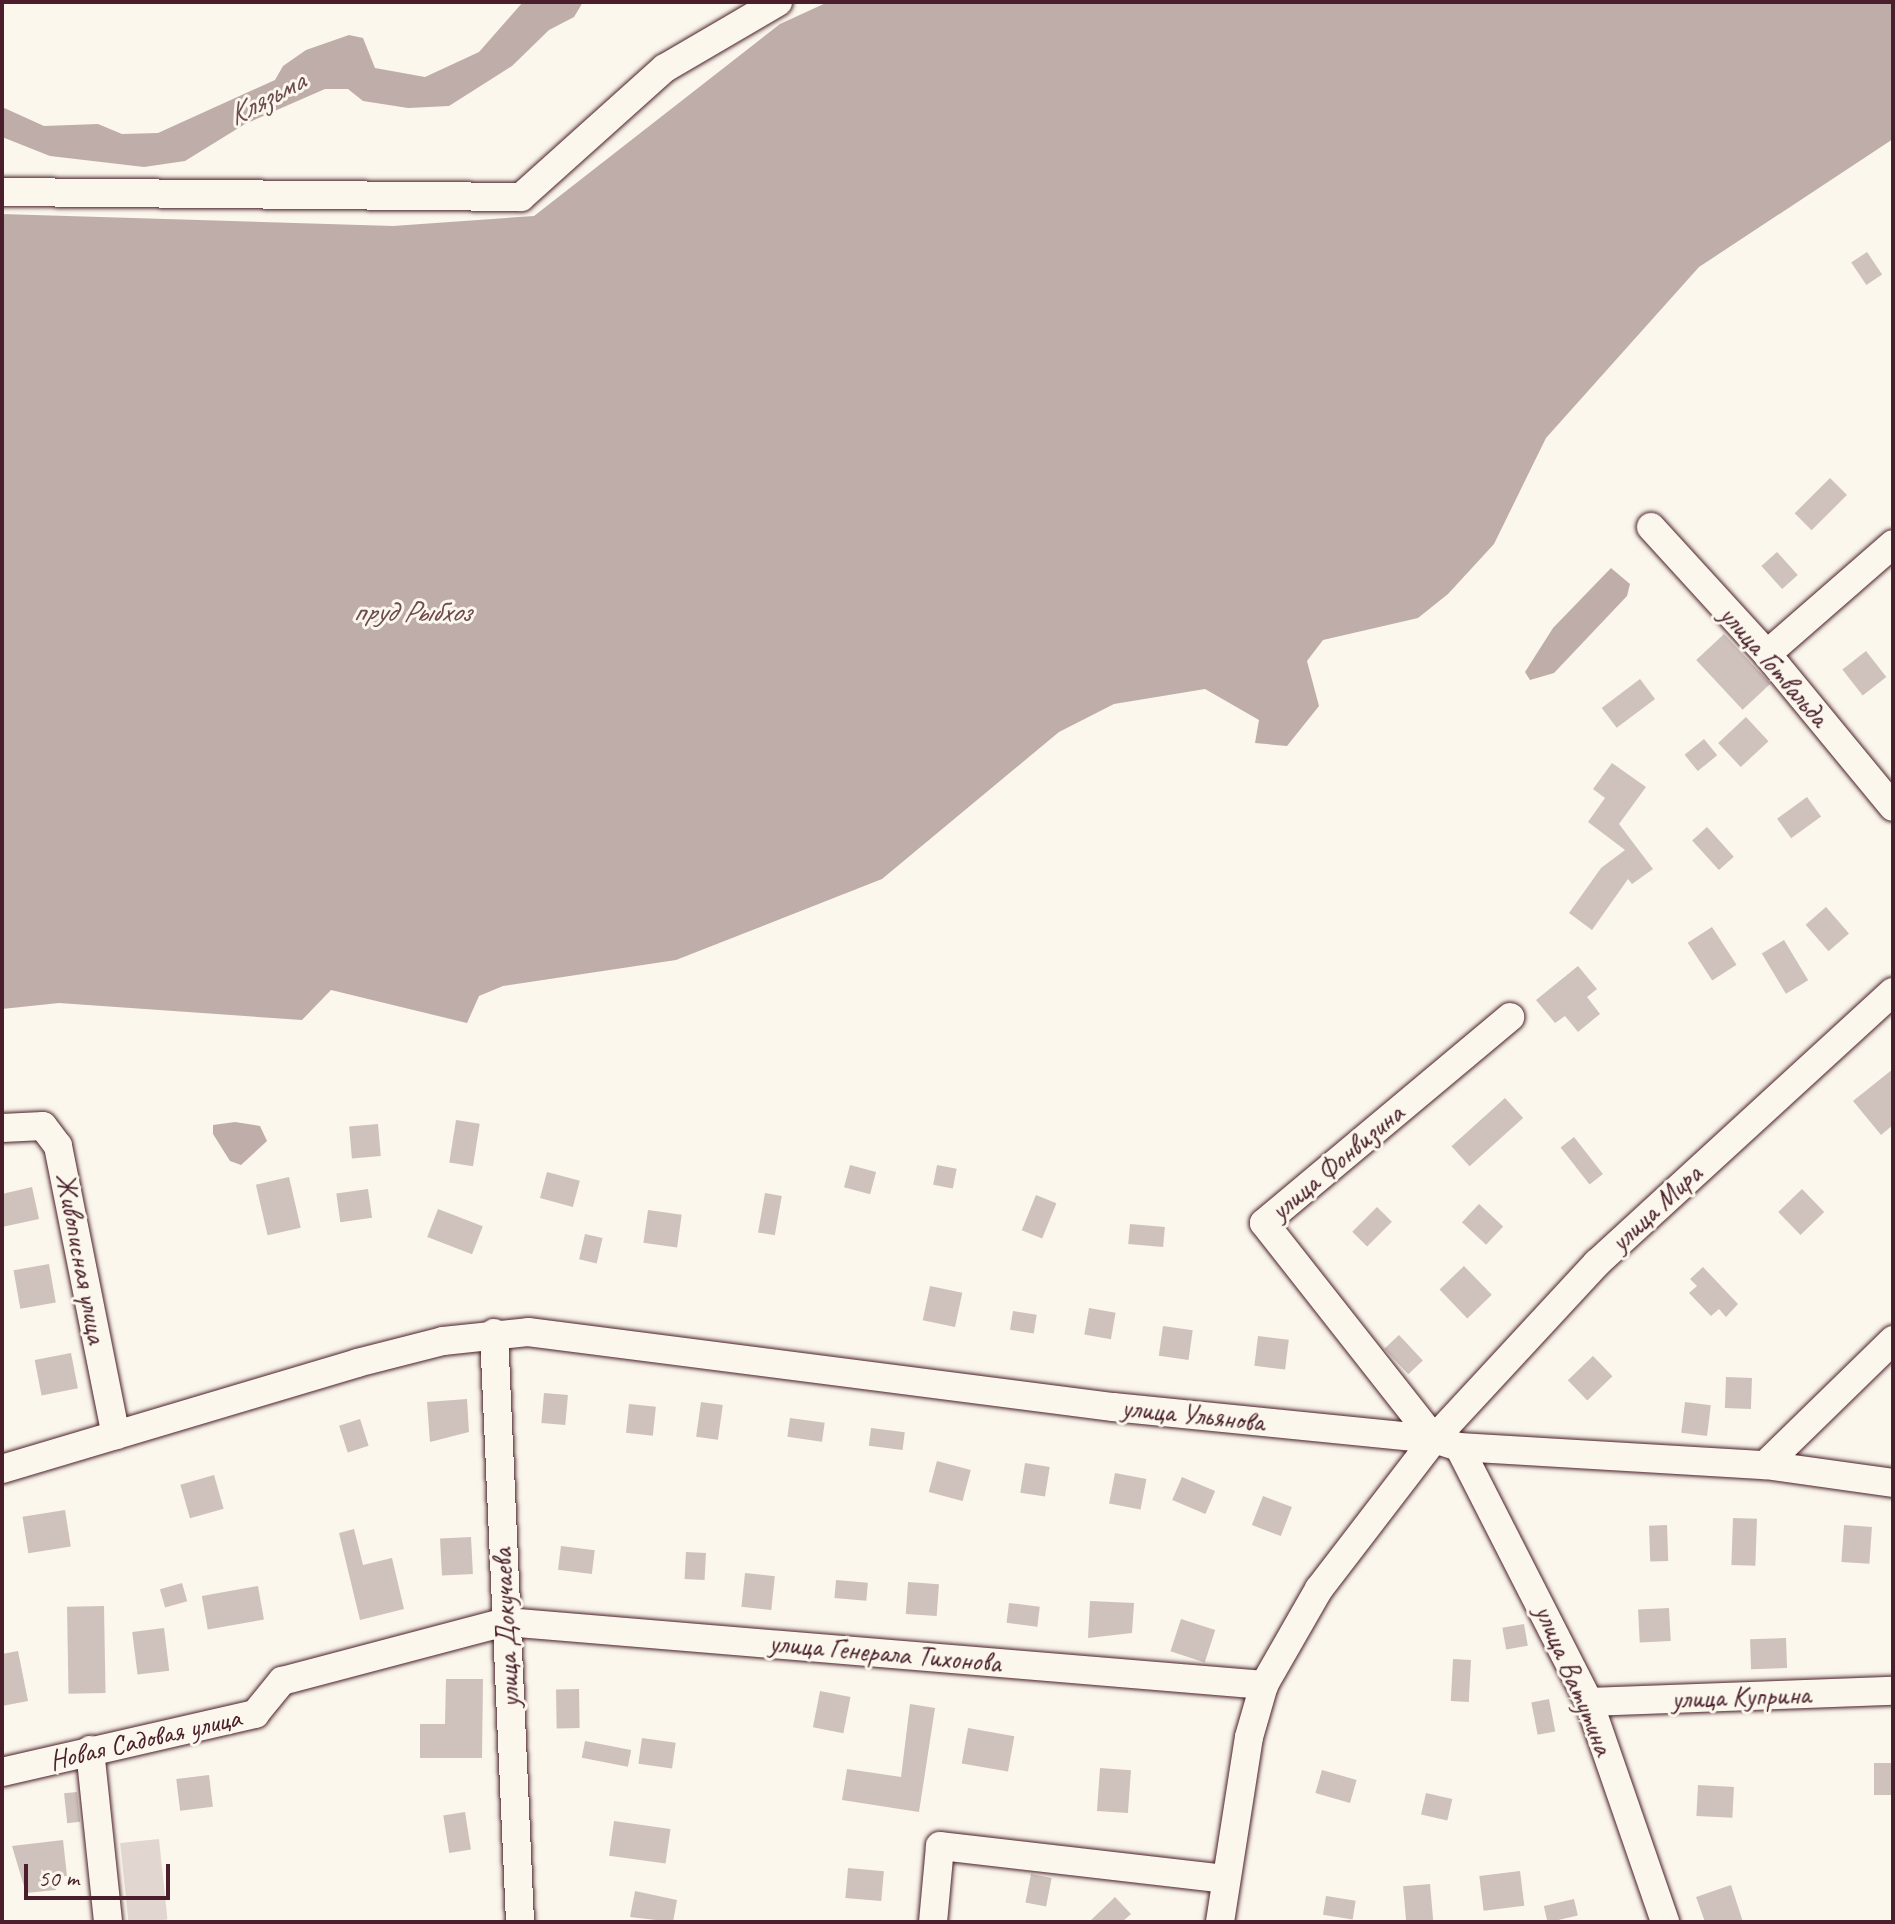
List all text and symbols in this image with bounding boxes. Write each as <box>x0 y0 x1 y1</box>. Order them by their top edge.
water label: Клязьма <box>221 63 311 133</box>
water label: пруд Рыбхоз <box>353 593 469 629</box>
street label: улица Готвальда <box>1713 599 1835 733</box>
street label: улица Фонвизина <box>1264 1097 1410 1227</box>
street label: улица Мира <box>1603 1157 1709 1259</box>
street label: Живописная улица <box>48 1168 114 1348</box>
street label: улица Ульянова <box>1120 1391 1266 1439</box>
street label: улица Докучаева <box>485 1547 527 1709</box>
street label: улица Ватутина <box>1527 1599 1621 1761</box>
street label: улица Генерала Тихонова <box>768 1626 1002 1680</box>
street label: улица Куприна <box>1670 1678 1812 1716</box>
street label: Новая Садовая улица <box>45 1700 245 1778</box>
scale bar <box>28 1848 174 1898</box>
text: 50 m <box>38 1863 79 1893</box>

